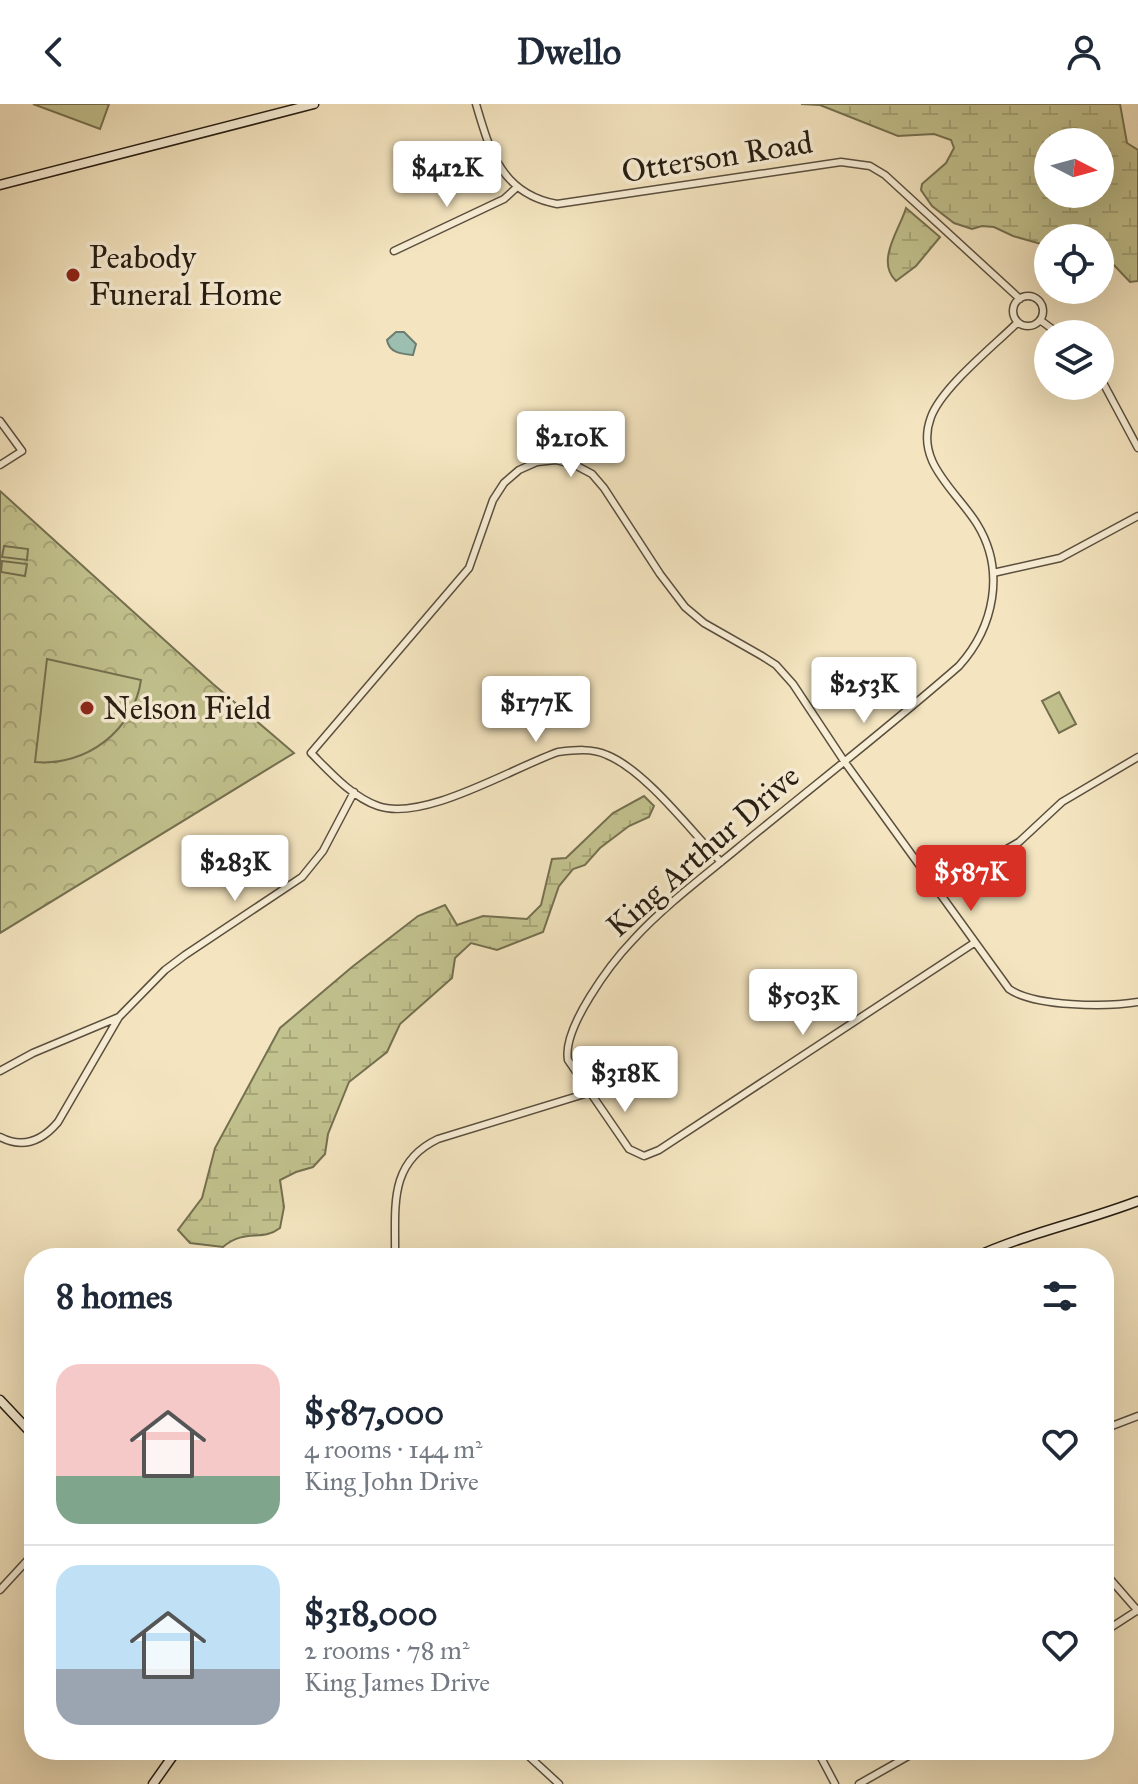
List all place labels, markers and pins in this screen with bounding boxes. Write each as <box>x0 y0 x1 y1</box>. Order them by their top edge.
pin: $412K <box>391 141 503 209</box>
place label: Peabody Funeral Home <box>89 238 282 314</box>
marker: Peabody Funeral Home <box>64 266 82 284</box>
pin: $210K <box>515 411 627 479</box>
pin: $253K <box>808 657 920 725</box>
pin: $177K <box>480 676 592 744</box>
place label: Nelson Field <box>103 689 271 728</box>
marker: Nelson Field <box>78 699 96 717</box>
pin: $283K <box>179 835 291 903</box>
pin: $587K <box>915 845 1027 913</box>
pin: $503K <box>747 969 859 1037</box>
pin: $318K <box>569 1046 681 1114</box>

